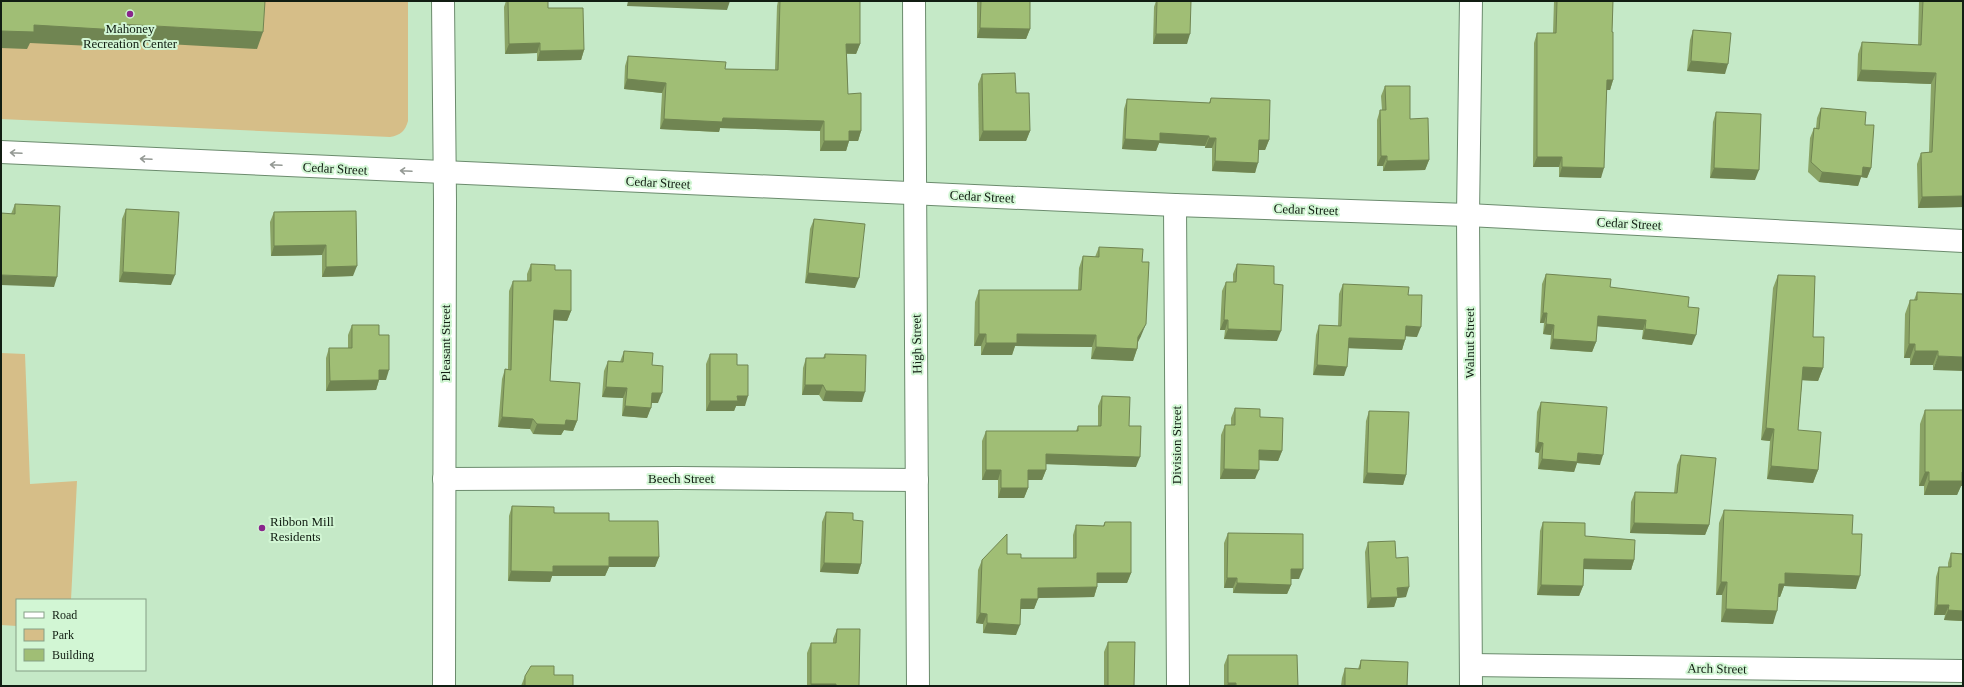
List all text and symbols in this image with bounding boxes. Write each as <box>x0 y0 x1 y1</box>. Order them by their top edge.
marker: Mahoney Recreation Center <box>125 9 135 19</box>
place label: Mahoney Recreation Center <box>83 21 178 51</box>
one-way arrow <box>10 149 23 156</box>
one-way arrow <box>140 155 153 162</box>
street label: Cedar Street <box>302 159 368 178</box>
one-way arrow <box>270 161 283 168</box>
one-way arrow <box>400 167 413 175</box>
street label: Cedar Street <box>625 173 691 192</box>
street label: Cedar Street <box>949 187 1015 206</box>
street label: Cedar Street <box>1273 201 1339 218</box>
street label: Cedar Street <box>1596 214 1662 233</box>
street label: Pleasant Street <box>438 304 453 381</box>
street label: Walnut Street <box>1462 307 1477 378</box>
street label: High Street <box>908 314 925 374</box>
street label: Division Street <box>1169 405 1184 484</box>
street label: Beech Street <box>648 471 714 486</box>
place label: Ribbon Mill Residents <box>270 514 334 544</box>
marker: Ribbon Mill Residents <box>257 523 267 533</box>
legend <box>16 599 146 671</box>
text: Road <box>52 608 77 622</box>
text: Park <box>52 628 74 642</box>
text: Building <box>52 648 94 662</box>
street label: Arch Street <box>1687 660 1747 677</box>

